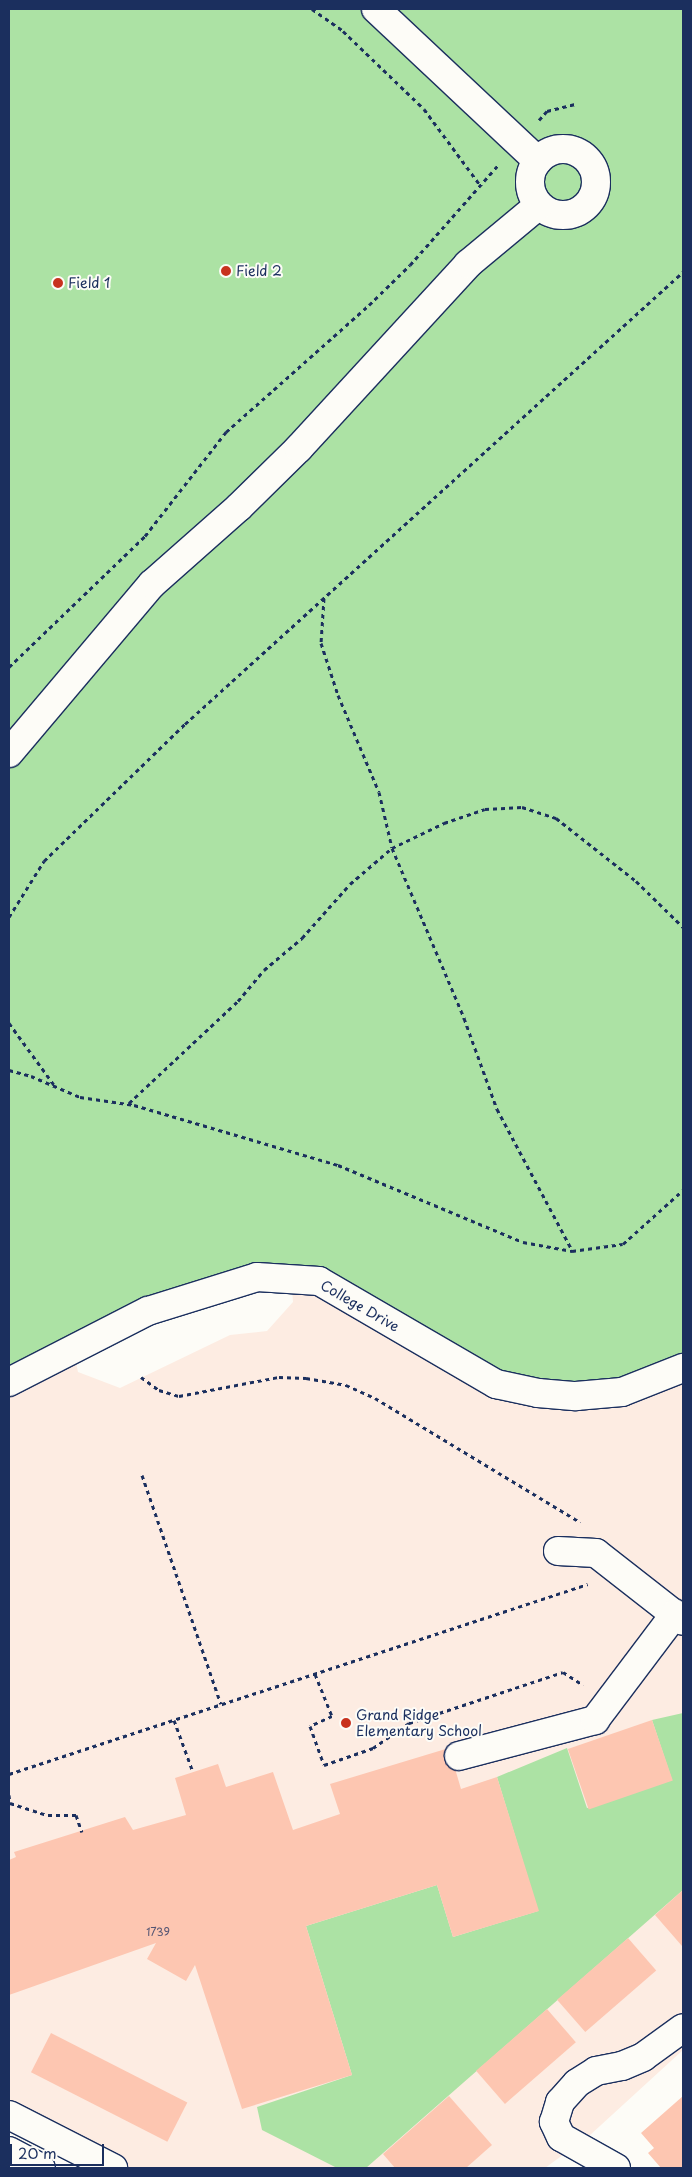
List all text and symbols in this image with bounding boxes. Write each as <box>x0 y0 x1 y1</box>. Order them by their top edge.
place label: Field 2 <box>236 263 282 279</box>
marker: Field 2 <box>220 265 232 277</box>
place label: Field 1 <box>68 275 110 291</box>
marker: Field 1 <box>52 277 64 289</box>
street label: College Drive <box>317 1277 403 1335</box>
place label: Grand Ridge Elementary School <box>356 1707 482 1740</box>
marker: Grand Ridge Elementary School <box>340 1717 352 1729</box>
house number: 1739 <box>146 1925 170 1939</box>
scale bar <box>12 2134 106 2166</box>
text: 20 m <box>18 2141 57 2164</box>

